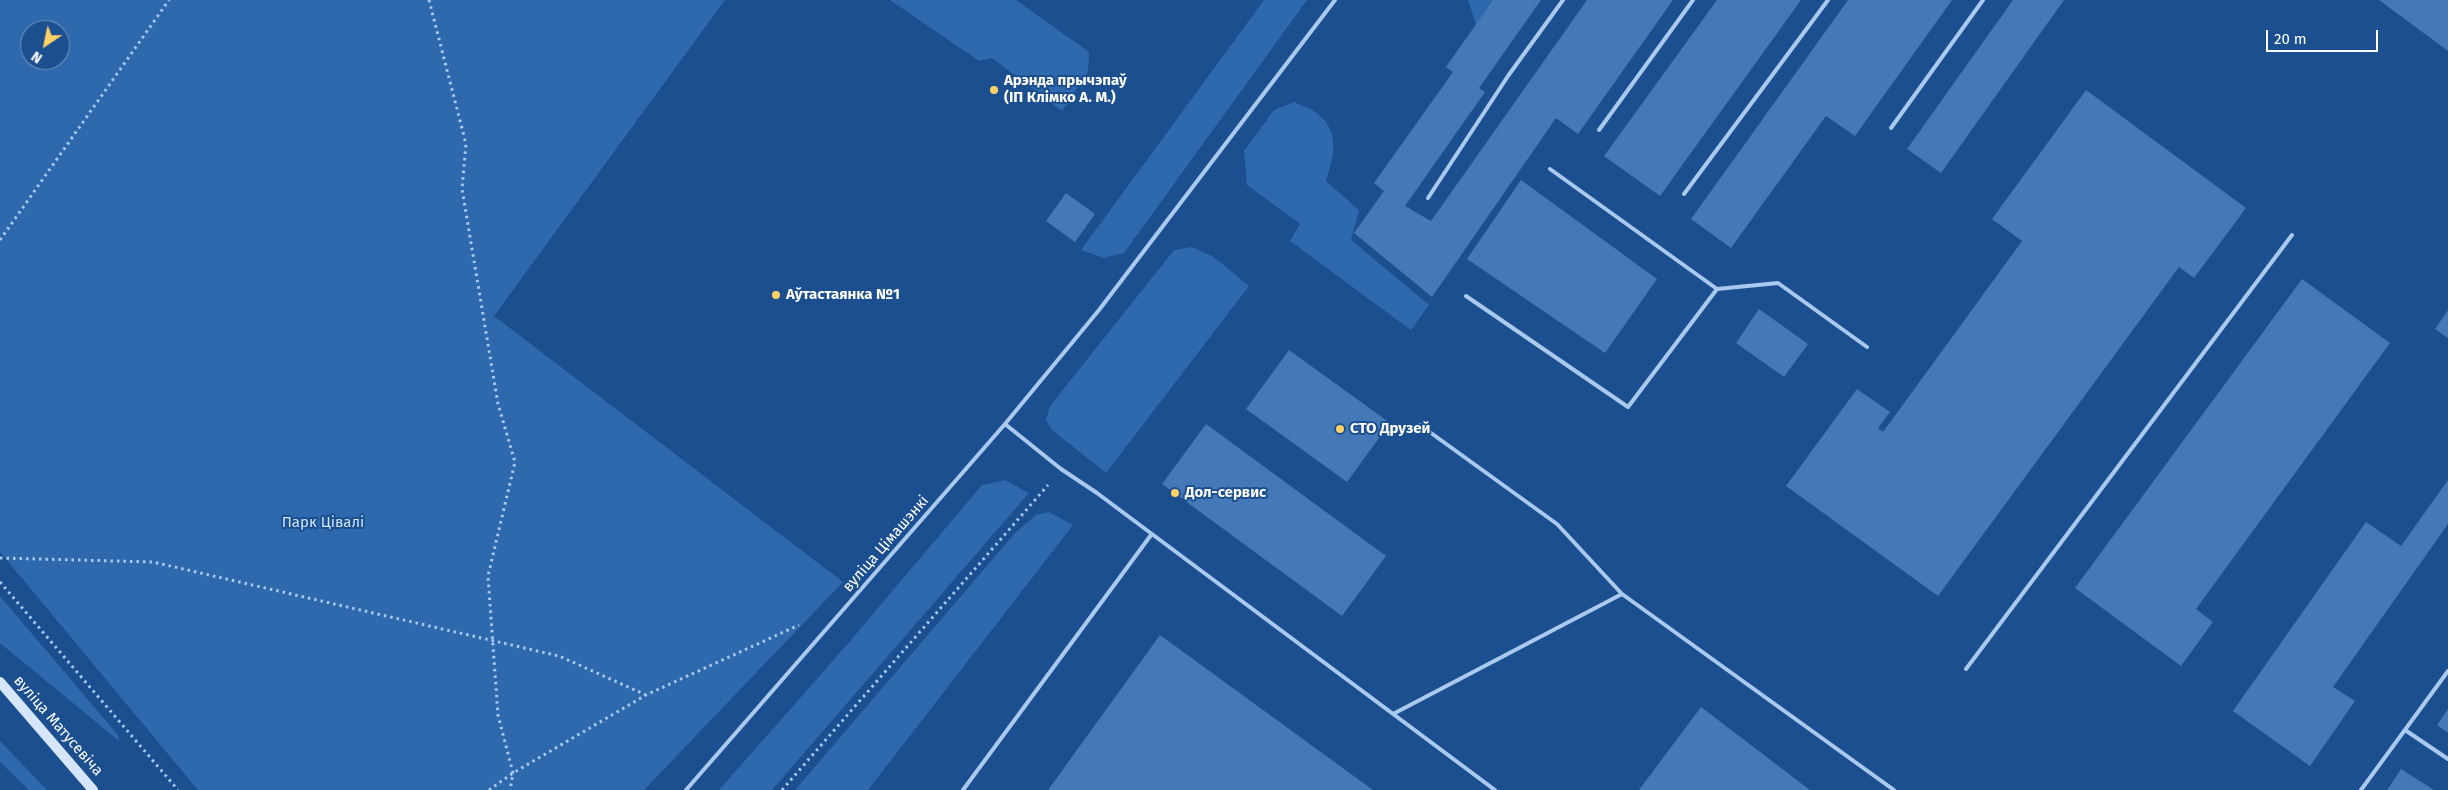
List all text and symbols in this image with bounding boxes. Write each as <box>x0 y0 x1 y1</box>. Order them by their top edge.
north arrow <box>20 20 70 70</box>
scale bar <box>2268 20 2380 52</box>
text: 20 m <box>2274 30 2307 48</box>
text: N <box>28 47 46 67</box>
place label: Арэнда прычэпаў (ІП Клімко А. М.) <box>1004 72 1127 107</box>
marker: Арэнда прычэпаў (ІП Клімко А. М.) <box>988 84 1000 96</box>
place label: Аўтастаянка №1 <box>786 286 900 304</box>
marker: Аўтастаянка №1 <box>770 289 782 301</box>
place label: СТО Друзей <box>1350 420 1430 438</box>
marker: СТО Друзей <box>1334 423 1346 435</box>
place label: Дол-сервис <box>1185 484 1266 502</box>
marker: Дол-сервис <box>1169 487 1181 499</box>
street label: вуліца Цімашэнкі <box>839 492 933 596</box>
park label: Парк Цівалі <box>282 514 364 532</box>
street label: вуліца Матусевіча <box>10 672 106 780</box>

